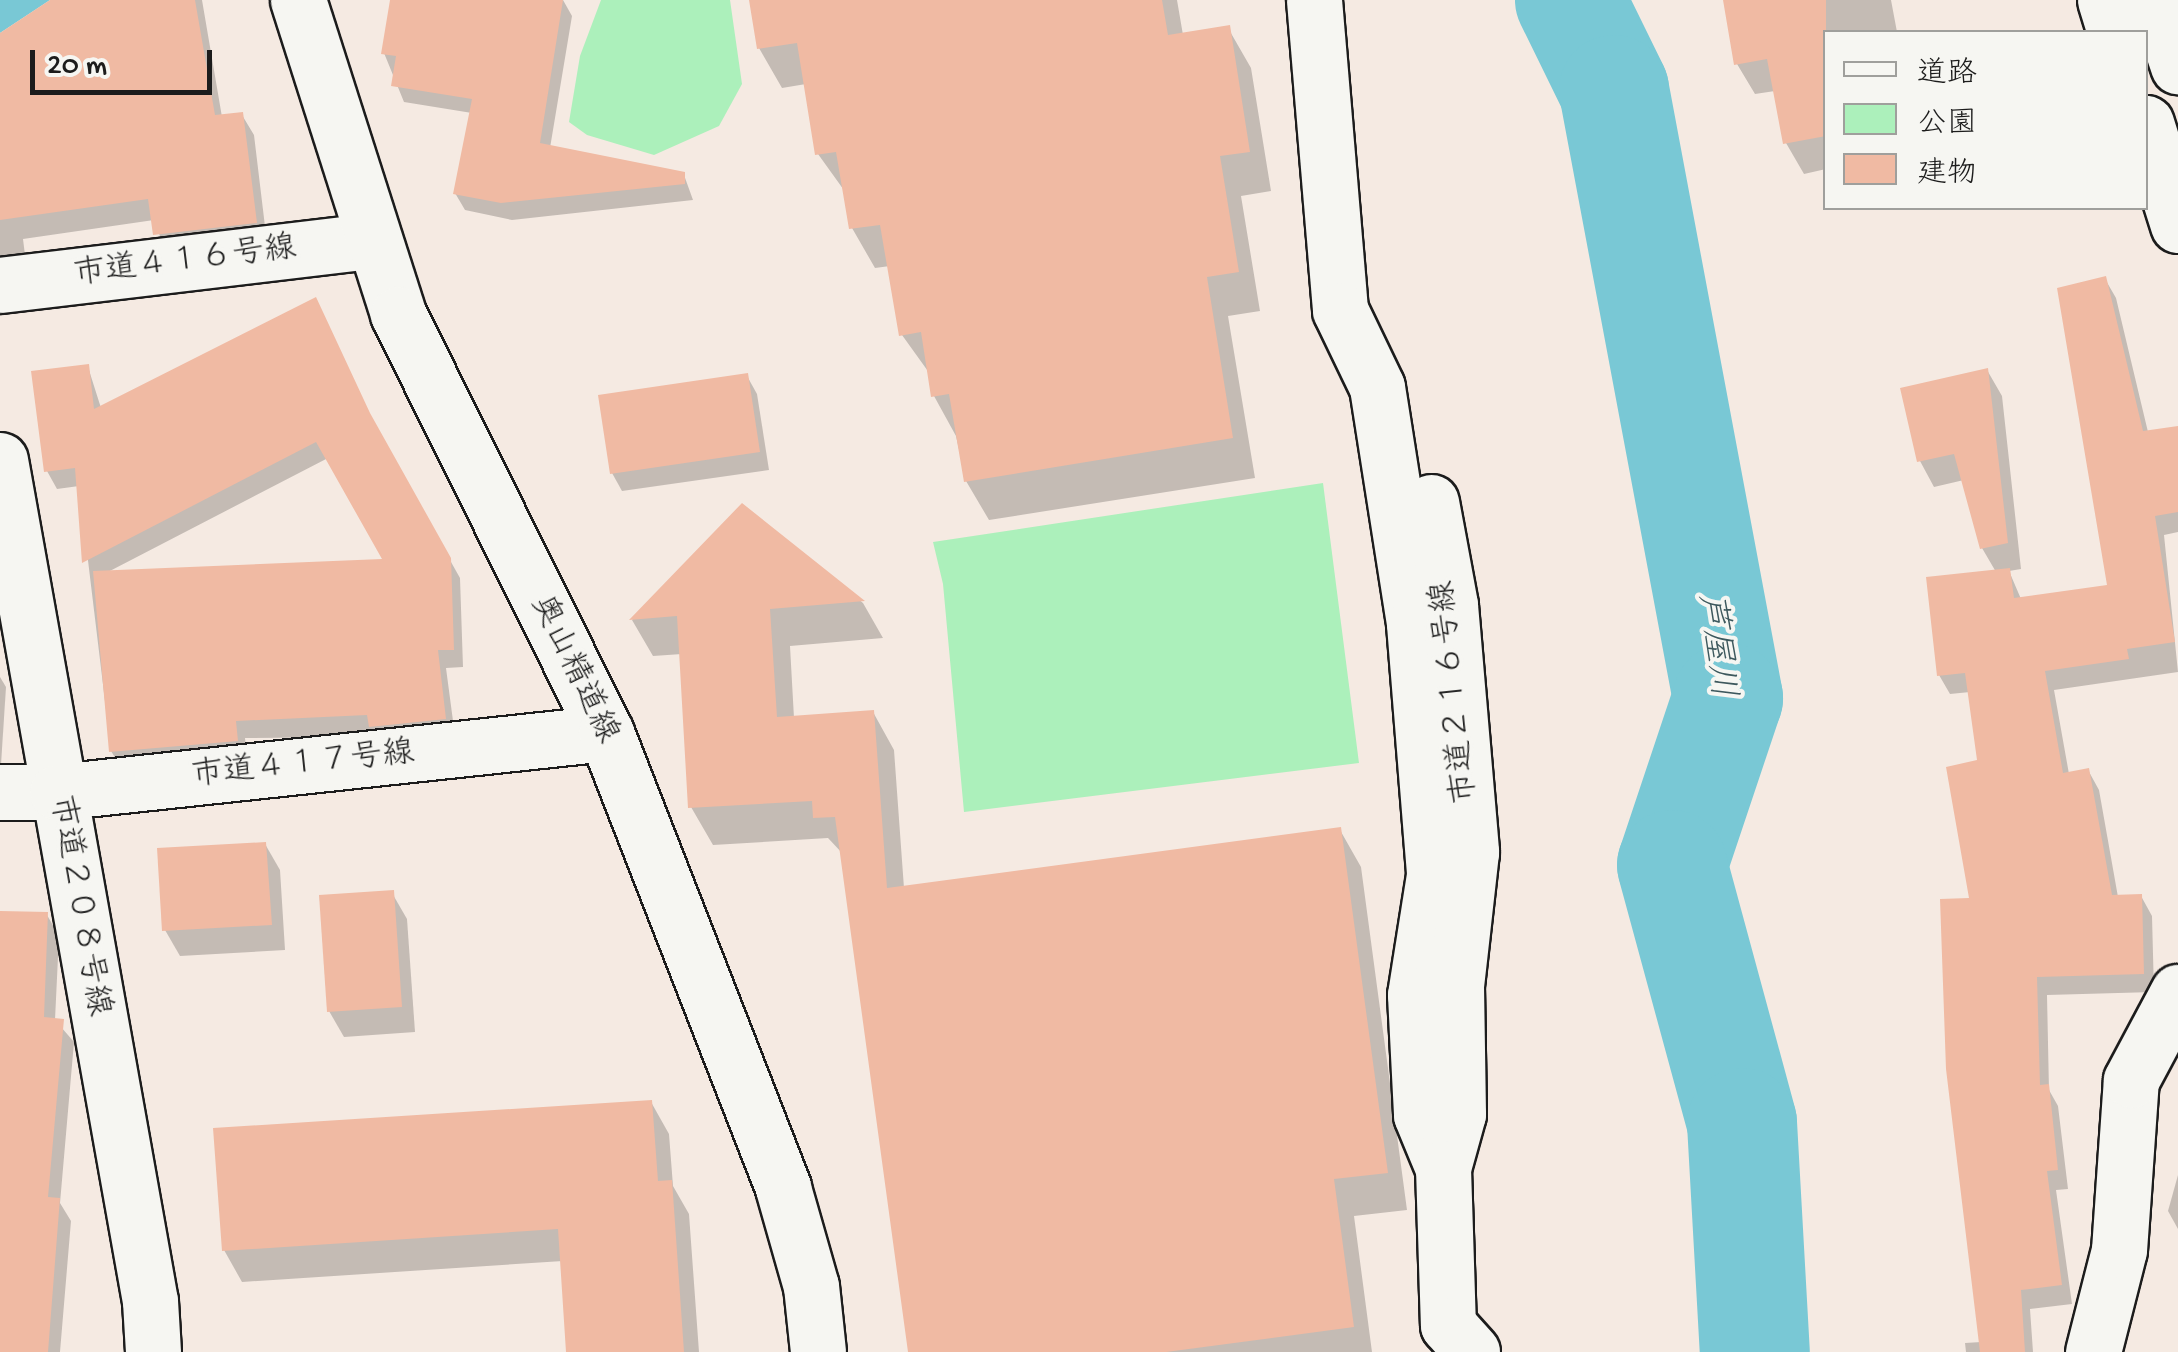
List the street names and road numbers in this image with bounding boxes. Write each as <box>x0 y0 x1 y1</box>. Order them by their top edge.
street label: 市道４１６号線 <box>71 230 299 296</box>
street label: 市道２１６号線 <box>1425 579 1487 805</box>
street label: 奥山精道線 <box>521 590 625 750</box>
street label: 市道４１７号線 <box>190 735 416 797</box>
street label: 市道２０８号線 <box>40 792 116 1020</box>

